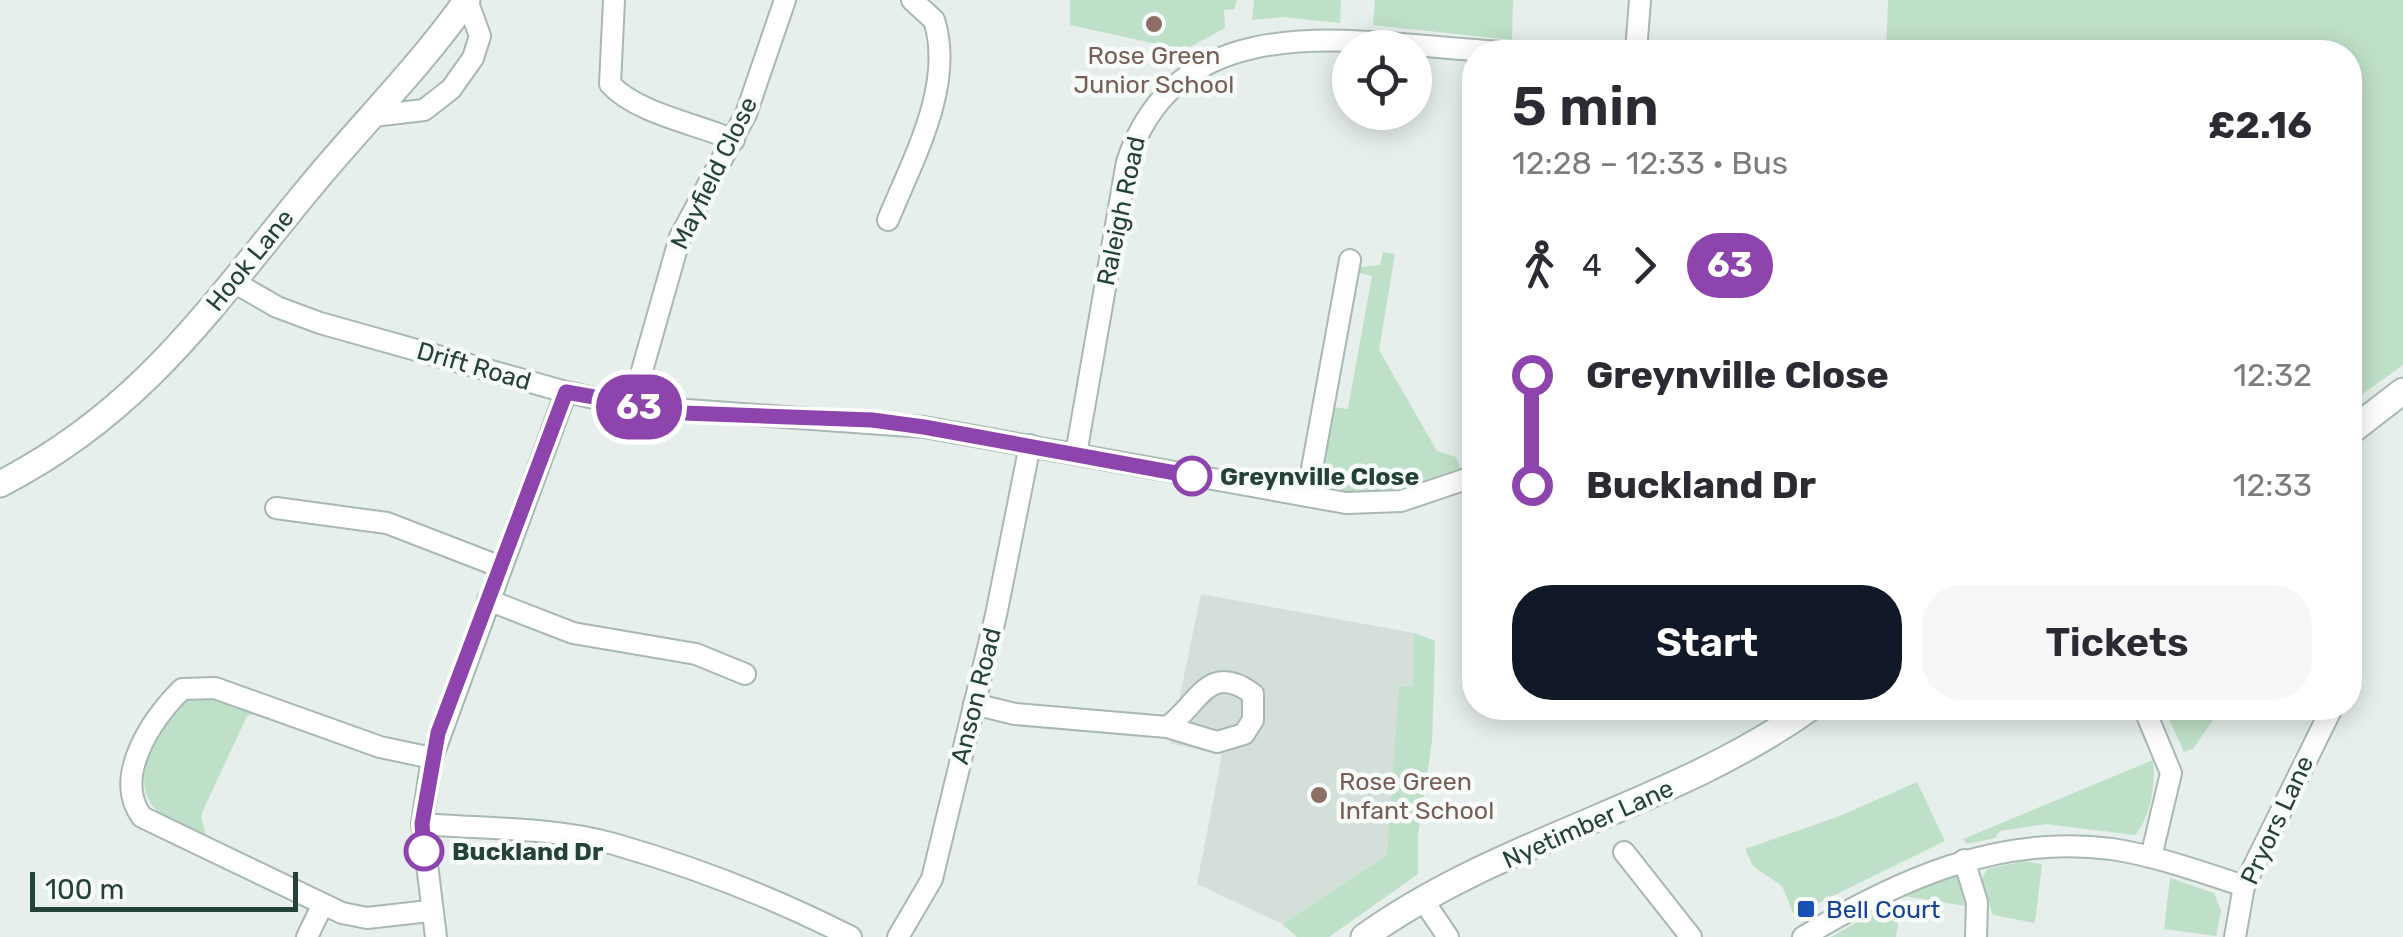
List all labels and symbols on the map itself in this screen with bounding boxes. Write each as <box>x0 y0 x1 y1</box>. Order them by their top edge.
marker: Rose Green Junior School <box>1143 13 1165 35</box>
place label: Rose Green Junior School <box>1074 41 1234 99</box>
street label: Mayfield Close <box>665 92 763 254</box>
street label: Raleigh Road <box>1091 134 1151 288</box>
street label: Hook Lane <box>200 203 300 317</box>
street label: Drift Road <box>414 336 534 396</box>
line badge: 63 <box>594 374 684 440</box>
marker: Greynville Close <box>1173 457 1211 495</box>
place label: Greynville Close <box>1220 462 1419 491</box>
street label: Anson Road <box>945 625 1007 767</box>
street label: Pryors Lane <box>2235 751 2319 889</box>
place label: Rose Green Infant School <box>1339 767 1494 825</box>
street label: Nyetimber Lane <box>1498 773 1678 875</box>
marker: Rose Green Infant School <box>1308 784 1330 806</box>
marker: Buckland Dr <box>405 832 443 870</box>
place label: Buckland Dr <box>452 837 604 866</box>
scale bar <box>30 867 298 912</box>
place label: Bell Court <box>1826 895 1941 924</box>
marker: Bell Court <box>1795 898 1817 920</box>

